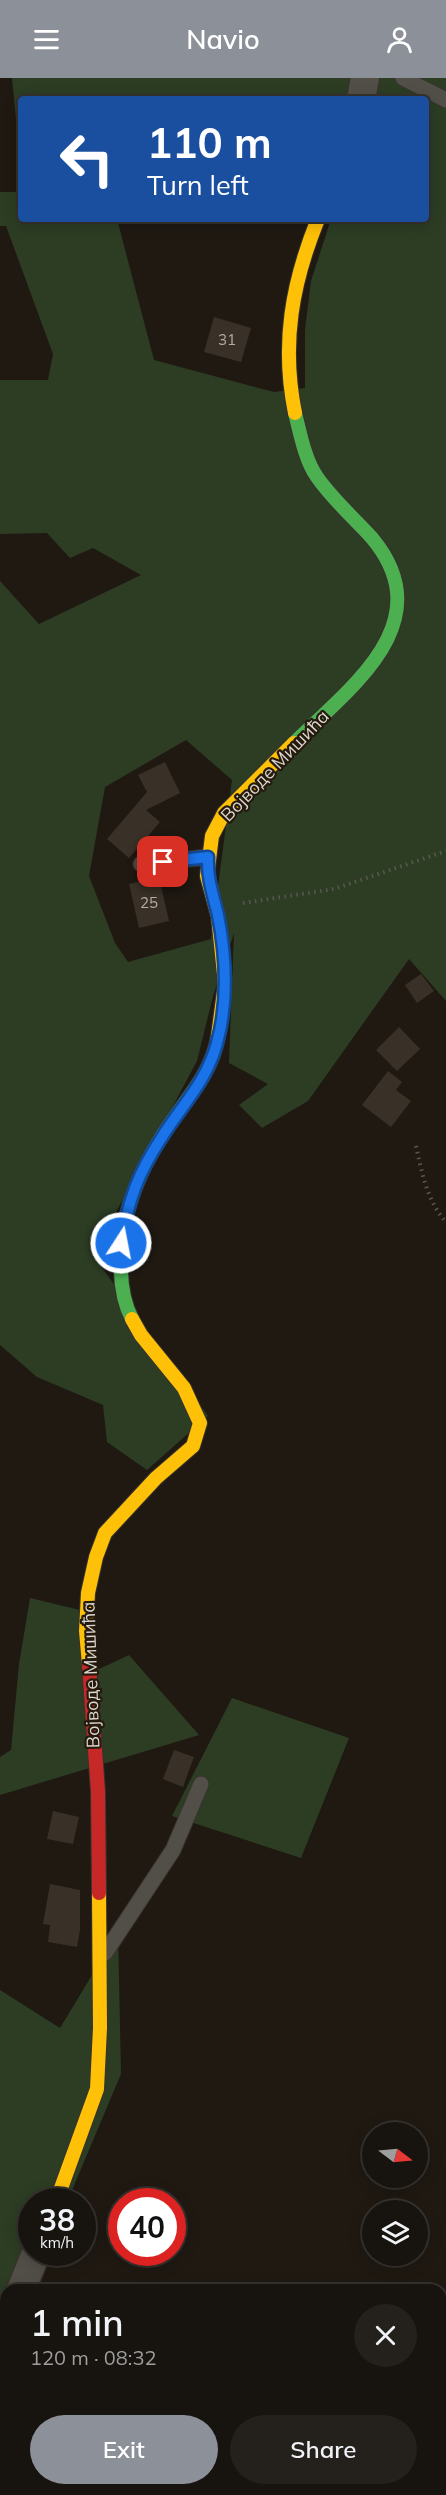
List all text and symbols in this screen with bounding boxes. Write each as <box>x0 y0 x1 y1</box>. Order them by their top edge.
text: Navio <box>186 22 260 56</box>
icon: menu <box>30 23 63 56</box>
icon: person <box>383 23 416 56</box>
text: 110 m <box>147 116 272 169</box>
icon: left <box>48 120 126 198</box>
text: Turn left <box>147 168 249 202</box>
house number: 31 <box>218 330 236 349</box>
street label: Војводе Мишића <box>215 705 334 826</box>
pin <box>137 836 188 887</box>
icon: arrive <box>146 845 179 878</box>
house number: 25 <box>140 893 158 912</box>
position arrow <box>89 1211 153 1275</box>
street label: Војводе Мишића <box>76 1601 105 1749</box>
north arrow <box>362 2122 428 2188</box>
map controls <box>362 2122 428 2266</box>
speed limit sign: 40 <box>108 2188 186 2266</box>
button: layers <box>362 2200 428 2266</box>
text: 38 <box>39 2201 75 2239</box>
text: km/h <box>40 2233 74 2252</box>
text: 1 min <box>30 2300 124 2345</box>
button: close <box>354 2304 417 2367</box>
text: 120 m · 08:32 <box>30 2345 156 2370</box>
button: Exit <box>30 2415 218 2484</box>
button: Share <box>230 2415 417 2484</box>

